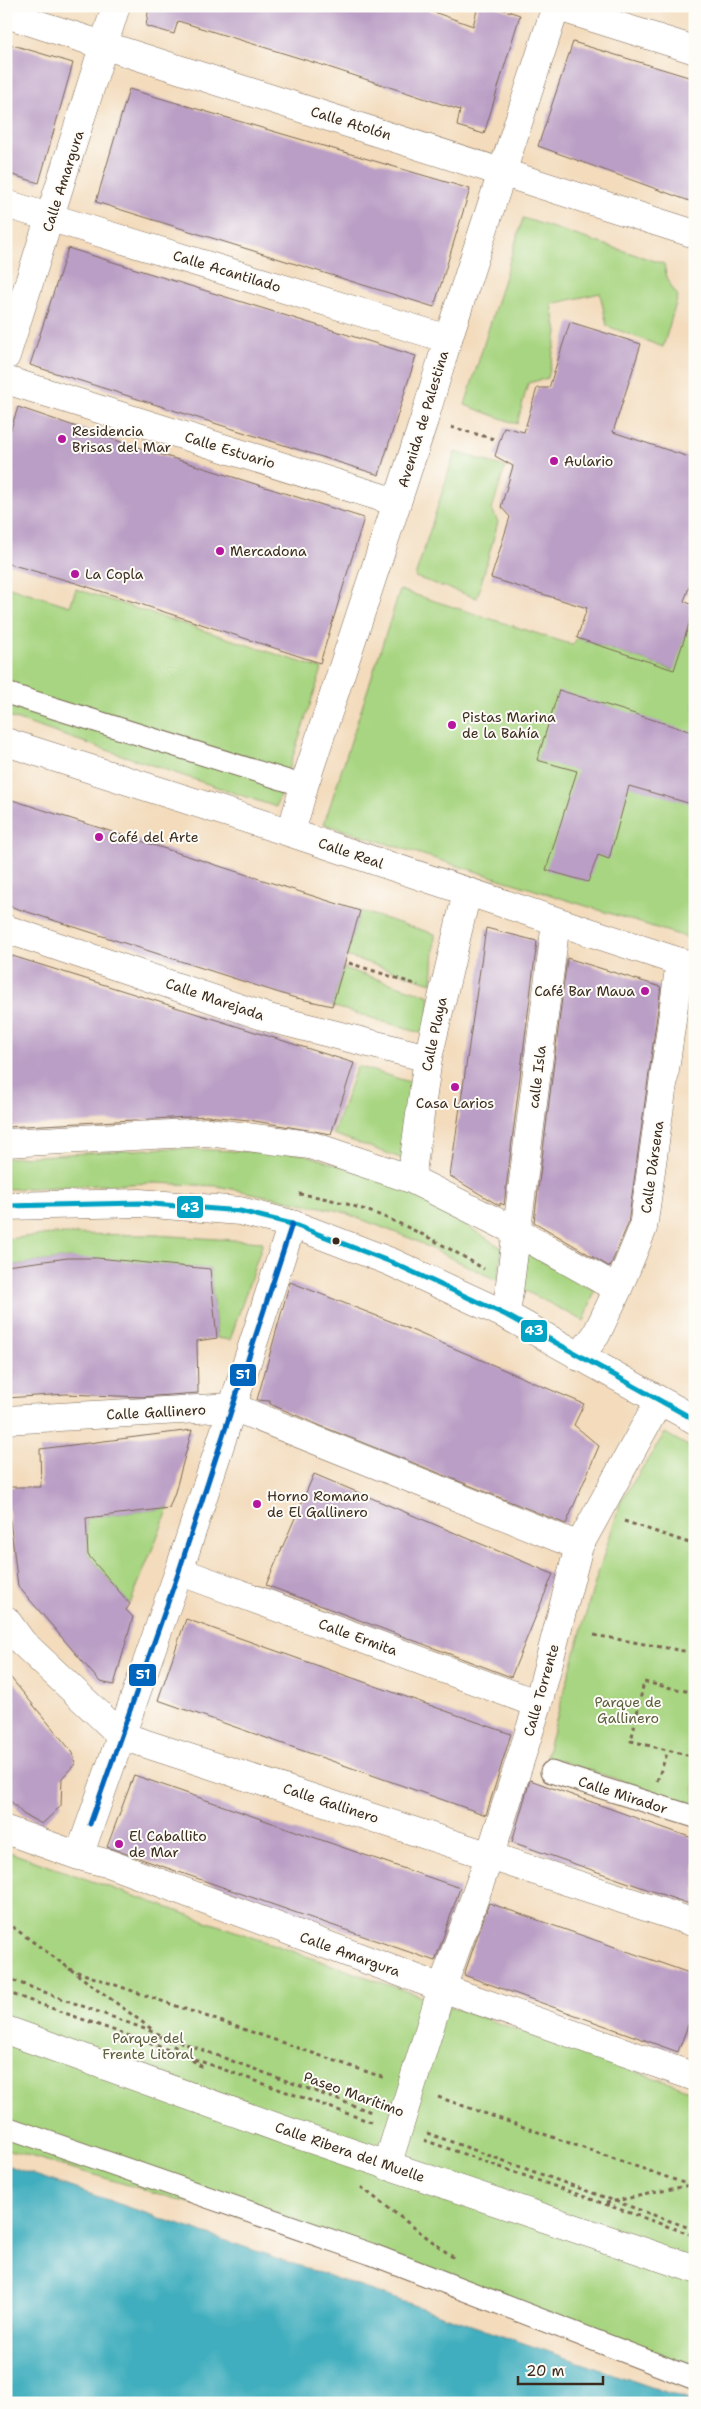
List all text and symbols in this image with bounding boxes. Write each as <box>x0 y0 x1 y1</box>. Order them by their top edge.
street label: Calle Atolón <box>309 102 394 144</box>
street label: Calle Amargura <box>38 128 88 234</box>
street label: Calle Acantilado <box>171 246 283 296</box>
street label: Avenida de Palestina <box>394 348 453 490</box>
place label: Residencia Brisas del Mar <box>72 422 172 456</box>
street label: Calle Estuario <box>182 428 278 472</box>
marker: Residencia Brisas del Mar <box>56 433 68 445</box>
place label: Aulario <box>564 452 613 470</box>
marker: Aulario <box>548 455 560 467</box>
place label: Mercadona <box>230 542 307 560</box>
marker: Mercadona <box>214 545 226 557</box>
place label: La Copla <box>85 565 144 583</box>
marker: La Copla <box>69 568 81 580</box>
place label: Pistas Marina de la Bahía <box>462 708 556 742</box>
marker: Pistas Marina de la Bahía <box>446 719 458 731</box>
place label: Café del Arte <box>109 828 199 846</box>
marker: Café del Arte <box>93 831 105 843</box>
street label: Calle Real <box>316 833 387 873</box>
street label: Calle Marejada <box>163 974 267 1024</box>
place label: Café Bar Maua <box>534 982 635 1000</box>
marker: Café Bar Maua <box>639 985 651 997</box>
street label: Calle Playa <box>417 995 451 1073</box>
street label: calle Isla <box>524 1044 550 1110</box>
marker: Casa Larios <box>449 1081 461 1093</box>
place label: Casa Larios <box>416 1094 494 1112</box>
street label: Calle Dársena <box>637 1119 667 1214</box>
line badge: 43 <box>176 1195 204 1219</box>
text: 43 <box>181 1198 200 1216</box>
unlabelled marker <box>331 1236 341 1246</box>
line badge: 43 <box>520 1319 548 1343</box>
text: 43 <box>525 1321 544 1339</box>
line badge: 51 <box>229 1363 257 1387</box>
text: 51 <box>236 1365 250 1383</box>
street label: Calle Gallinero <box>106 1400 206 1424</box>
place label: Horno Romano de El Gallinero <box>267 1487 369 1521</box>
marker: Horno Romano de El Gallinero <box>251 1498 263 1510</box>
street label: Calle Ermita <box>316 1614 400 1660</box>
street label: Calle Torrente <box>519 1642 563 1738</box>
line badge: 51 <box>128 1663 157 1687</box>
text: 51 <box>136 1665 150 1683</box>
park label: Parque de Gallinero <box>594 1693 662 1727</box>
street label: Calle Mirador <box>576 1772 670 1818</box>
street label: Calle Gallinero <box>281 1779 381 1827</box>
place label: El Caballito de Mar <box>129 1827 207 1861</box>
marker: El Caballito de Mar <box>113 1838 125 1850</box>
street label: Calle Amargura <box>297 1928 403 1981</box>
park label: Parque del Frente Litoral <box>102 2029 194 2063</box>
street label: Paseo Marítimo <box>301 2067 407 2121</box>
street label: Calle Ribera del Muelle <box>273 2118 427 2186</box>
scale bar <box>518 2354 604 2386</box>
text: 20 m <box>526 2361 565 2381</box>

